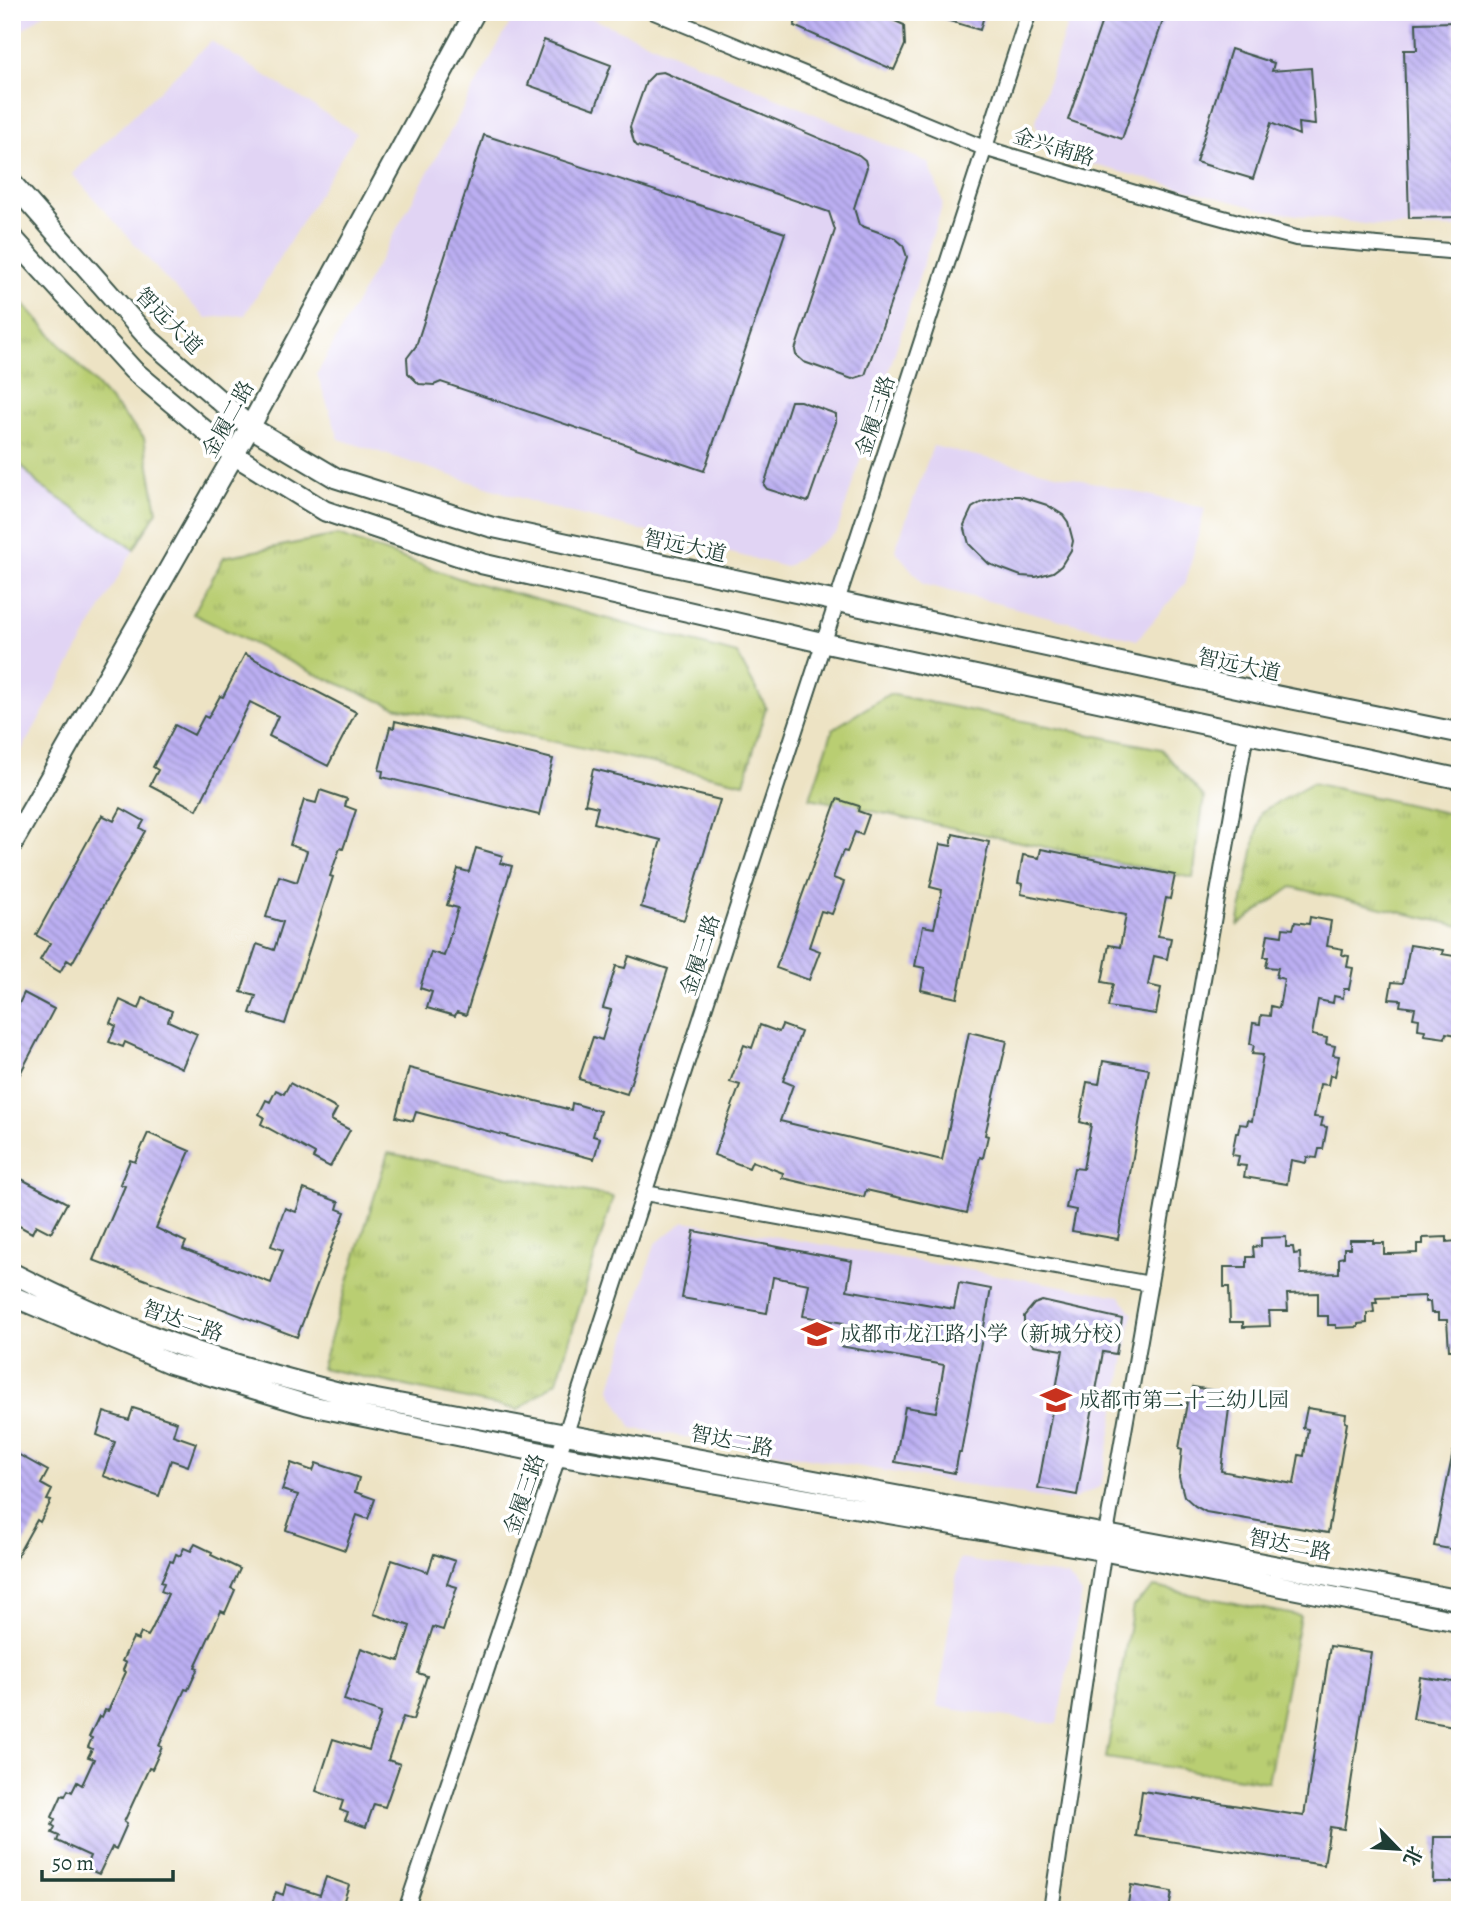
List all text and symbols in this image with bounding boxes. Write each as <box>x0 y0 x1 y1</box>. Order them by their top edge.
street label: 金兴南路 <box>1010 121 1098 173</box>
street label: 智远大道 <box>129 281 209 361</box>
street label: 金履三路 <box>849 372 901 460</box>
street label: 金履二路 <box>195 375 261 463</box>
street label: 智远大道 <box>641 524 729 568</box>
street label: 智远大道 <box>1195 643 1283 687</box>
street label: 金履三路 <box>674 911 726 999</box>
street label: 智达二路 <box>139 1294 227 1348</box>
school or university icon: 成都市龙江路小学（新城分校） <box>800 1317 834 1351</box>
place label: 成都市龙江路小学（新城分校） <box>840 1320 1134 1348</box>
school or university icon: 成都市第二十三幼儿园 <box>1039 1383 1073 1417</box>
place label: 成都市第二十三幼儿园 <box>1079 1386 1289 1414</box>
street label: 智达二路 <box>688 1419 776 1463</box>
street label: 金履三路 <box>497 1450 551 1538</box>
street label: 智达二路 <box>1246 1523 1334 1567</box>
north arrow <box>1364 1814 1434 1884</box>
scale bar <box>42 1838 173 1882</box>
text: 北 <box>1397 1842 1428 1870</box>
text: 50 m <box>52 1849 94 1877</box>

